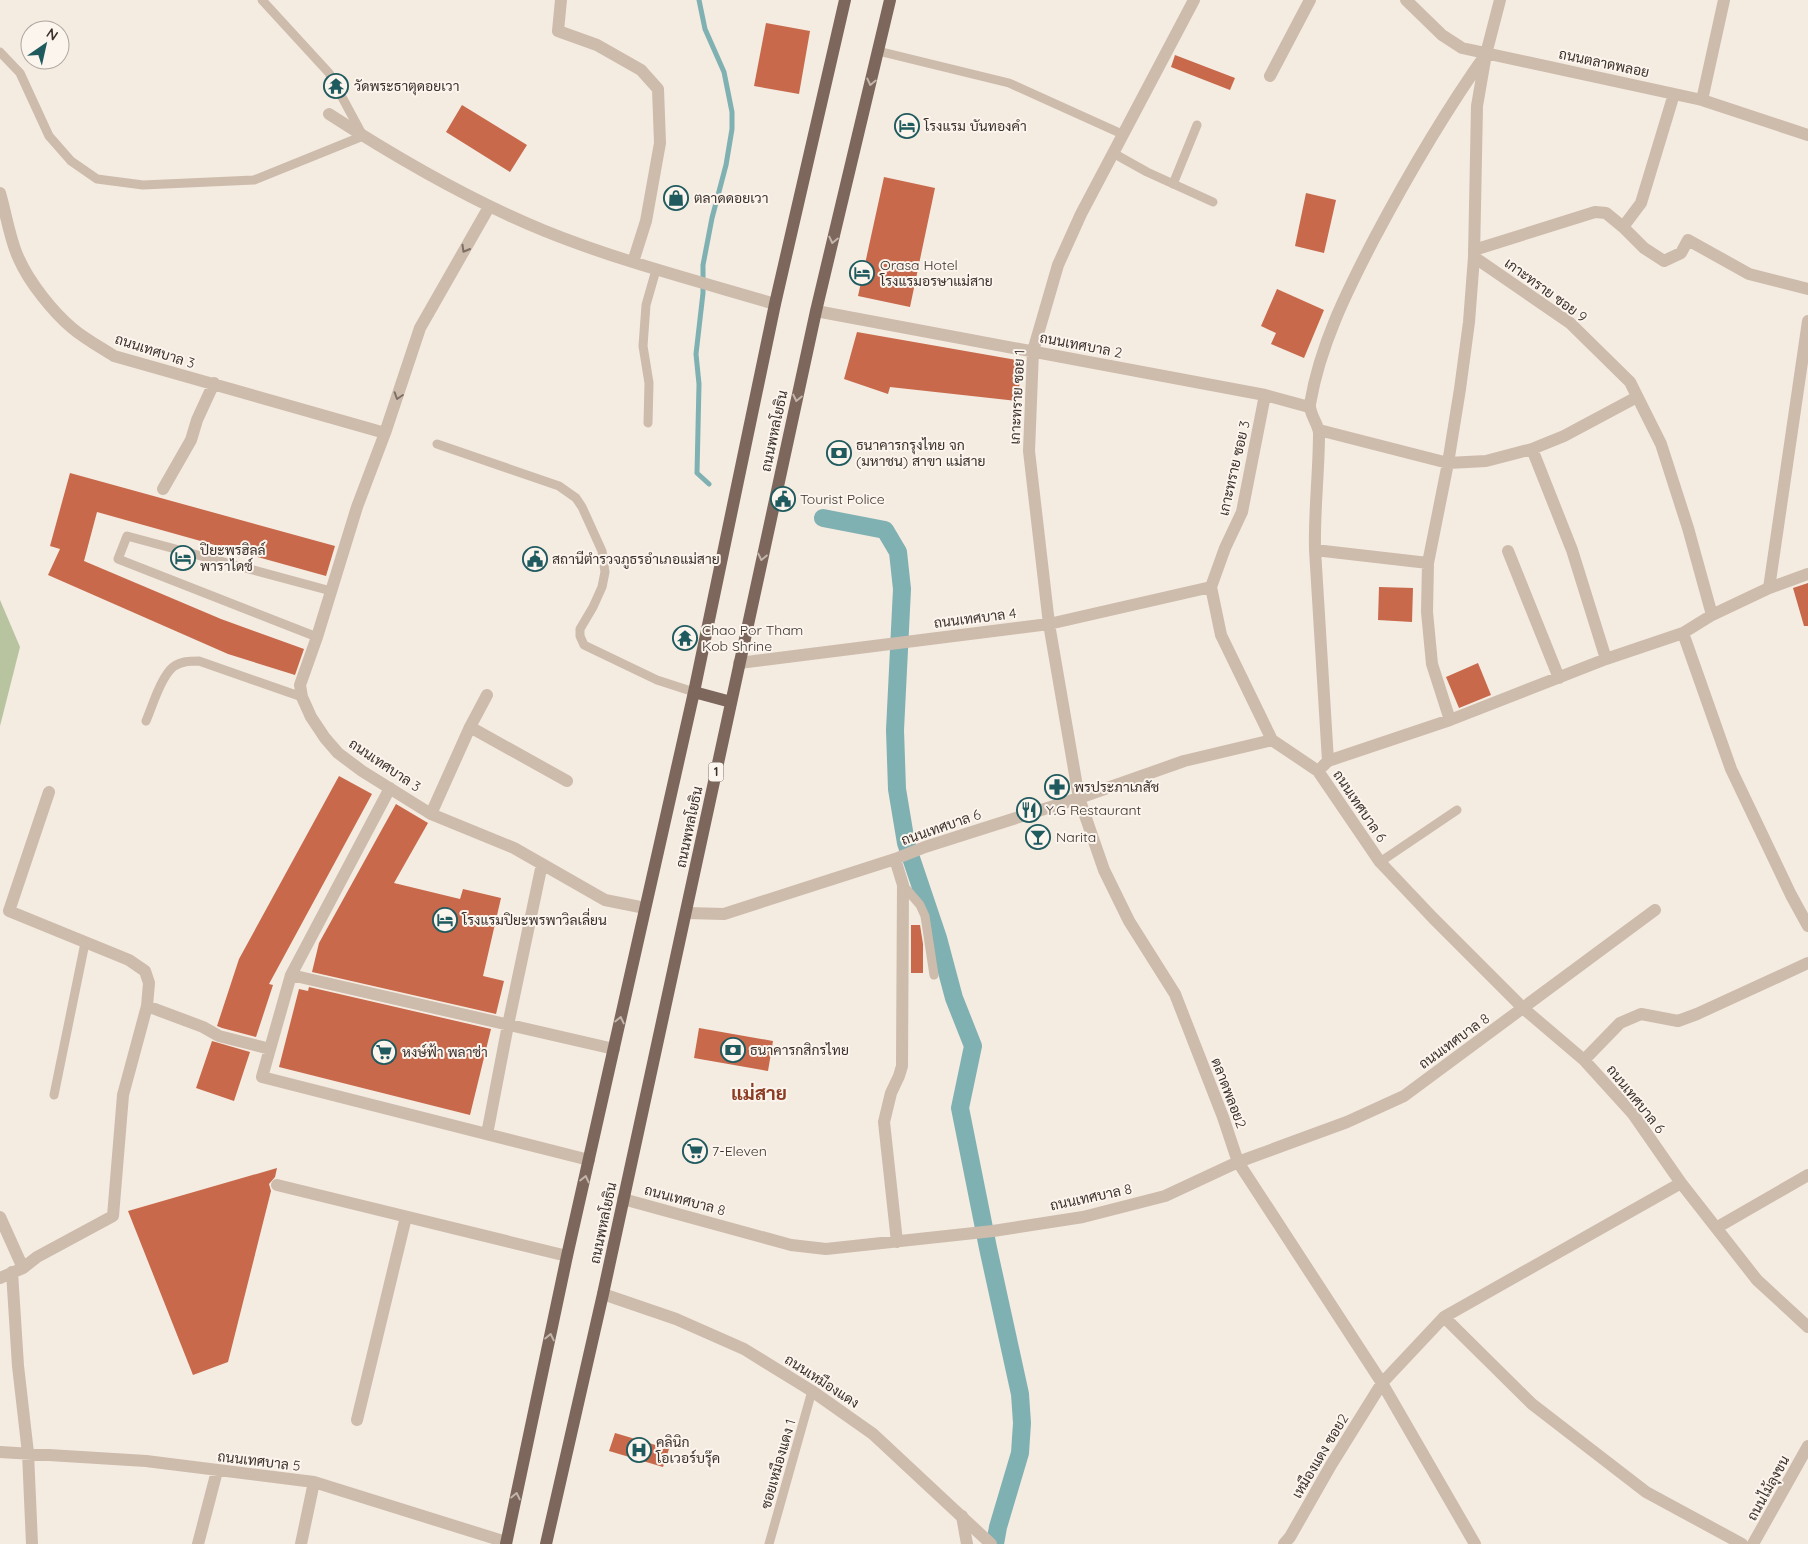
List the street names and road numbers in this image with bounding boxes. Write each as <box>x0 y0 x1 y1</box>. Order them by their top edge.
street label: ถนนตลาดพลอย <box>1557 45 1651 81</box>
street label: เกาะทราย ซอย 9 <box>1501 254 1591 326</box>
street label: ถนนเทศบาล 2 <box>1038 328 1124 362</box>
street label: ถนนเทศบาล 3 <box>113 330 197 372</box>
street label: เกาะทราย ซอย 1 <box>1006 349 1028 445</box>
street label: ถนนพหลโยธิน <box>757 389 791 473</box>
street label: เกาะทราย ซอย 3 <box>1214 419 1254 517</box>
street label: ถนนเทศบาล 4 <box>933 604 1017 632</box>
street label: ถนนเทศบาล 3 <box>346 734 424 796</box>
road number: 1 <box>708 762 724 782</box>
street label: ถนนเทศบาล 6 <box>1329 766 1391 846</box>
street label: ถนนพหลโยธิน <box>672 785 706 869</box>
street label: ถนนเทศบาล 6 <box>899 805 984 849</box>
street label: ถนนเทศบาล 8 <box>1415 1009 1493 1073</box>
street label: ตลาดพลอย2 <box>1207 1055 1251 1131</box>
street label: ถนนเทศบาล 6 <box>1603 1061 1669 1137</box>
street label: ถนนเทศบาล 8 <box>1048 1180 1134 1214</box>
street label: ถนนพหลโยธิน <box>586 1181 620 1265</box>
street label: ถนนเทศบาล 8 <box>642 1181 728 1219</box>
street label: ถนนเหมืองแดง <box>781 1350 863 1412</box>
street label: เหมืองแดง ซอย2 <box>1288 1410 1352 1502</box>
street label: ซอยเหมืองแดง 1 <box>757 1417 799 1511</box>
street label: ถนนเทศบาล 5 <box>217 1447 301 1475</box>
street label: ถนนไม้ลุงขน <box>1743 1452 1794 1524</box>

